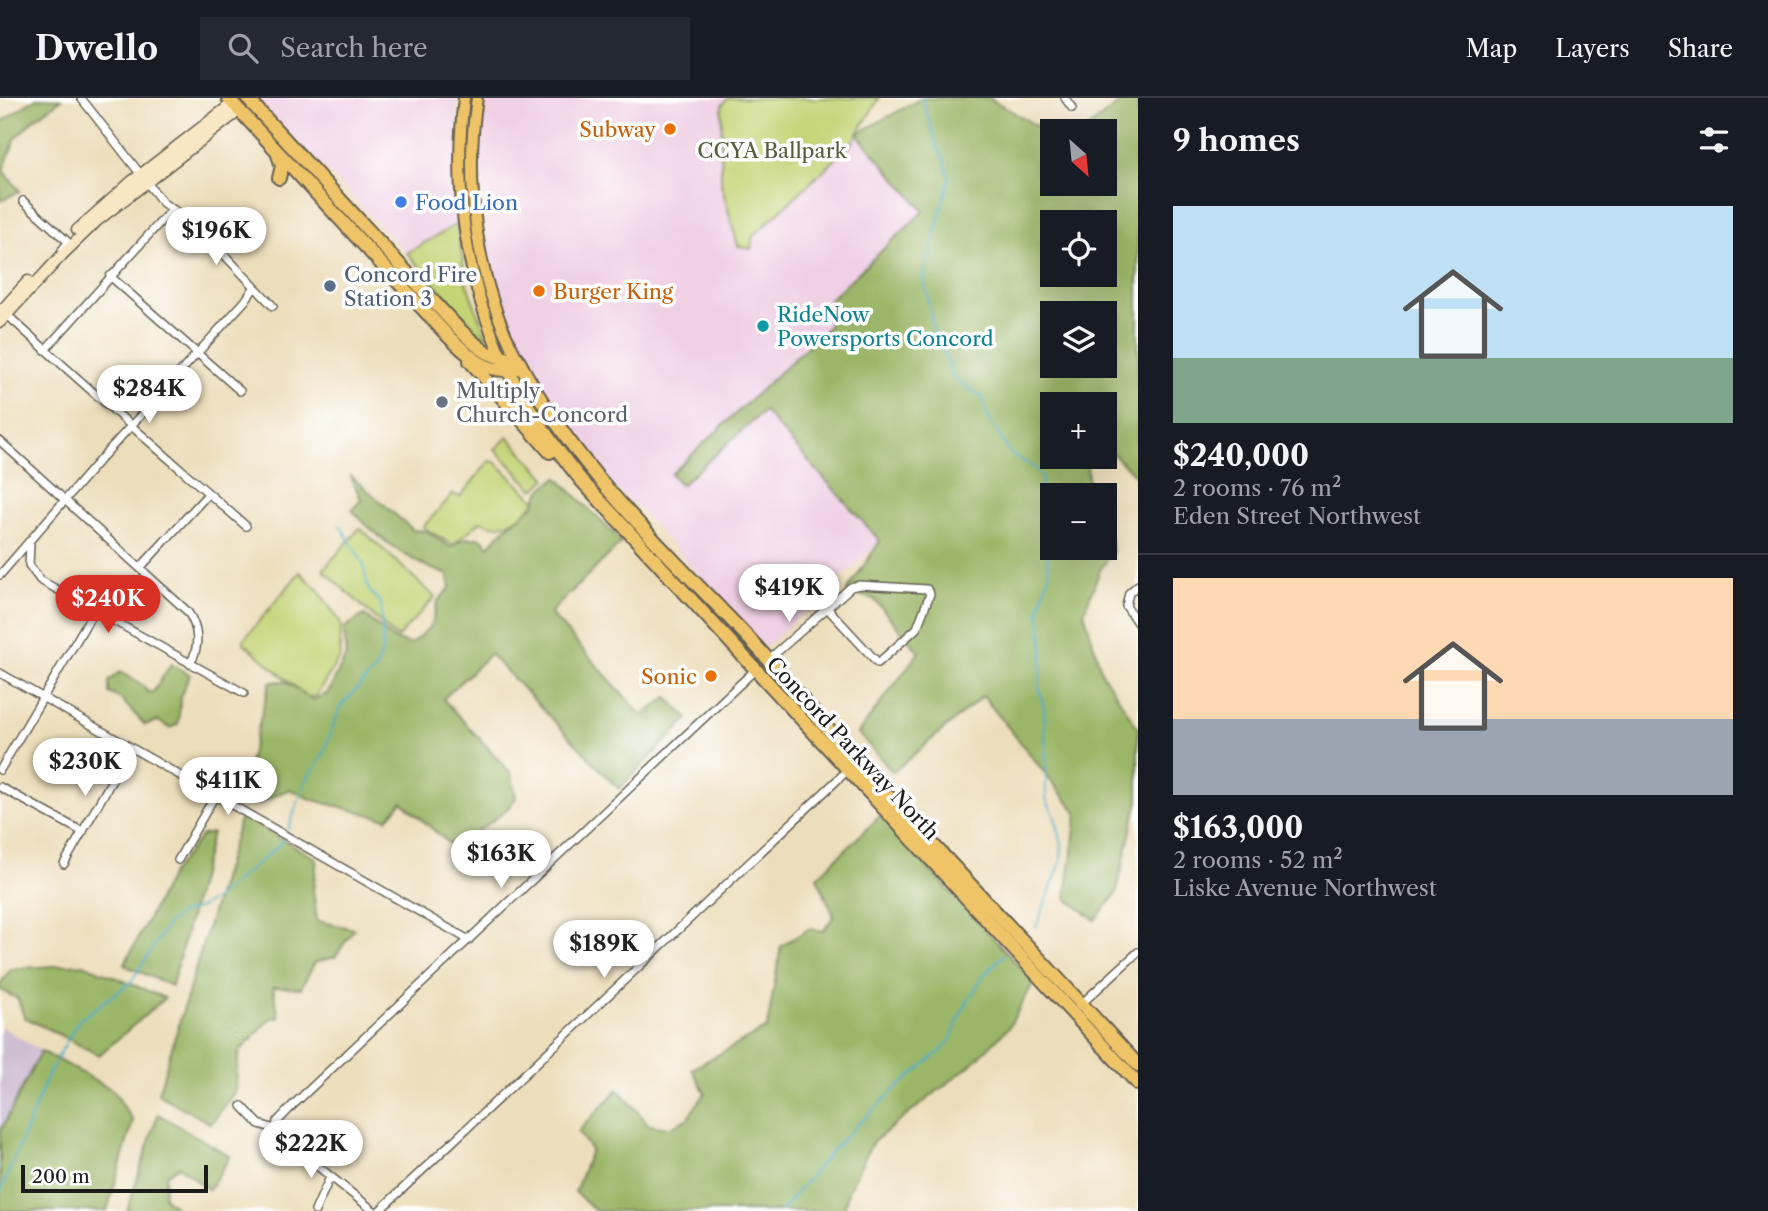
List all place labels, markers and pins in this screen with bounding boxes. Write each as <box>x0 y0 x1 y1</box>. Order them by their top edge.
place label: Subway <box>579 117 656 142</box>
marker: Subway <box>662 121 678 137</box>
place label: Food Lion <box>415 190 518 215</box>
marker: Food Lion <box>393 194 409 210</box>
pin: $196K <box>167 208 265 267</box>
place label: Concord Fire Station 3 <box>344 262 477 311</box>
marker: Concord Fire Station 3 <box>322 278 338 294</box>
place label: Burger King <box>553 279 674 304</box>
marker: Burger King <box>531 283 547 299</box>
place label: RideNow Powersports Concord <box>777 302 994 351</box>
marker: RideNow Powersports Concord <box>755 318 771 334</box>
pin: $284K <box>100 366 198 425</box>
place label: Multiply Church-Concord <box>456 378 628 427</box>
marker: Multiply Church-Concord <box>434 394 450 410</box>
pin: $419K <box>740 564 838 624</box>
pin: $240K <box>59 575 157 635</box>
place label: Sonic <box>641 664 697 689</box>
marker: Sonic <box>703 668 719 684</box>
pin: $230K <box>36 738 134 798</box>
pin: $411K <box>179 758 277 817</box>
pin: $163K <box>452 830 550 890</box>
pin: $189K <box>555 920 653 980</box>
pin: $222K <box>262 1121 360 1180</box>

